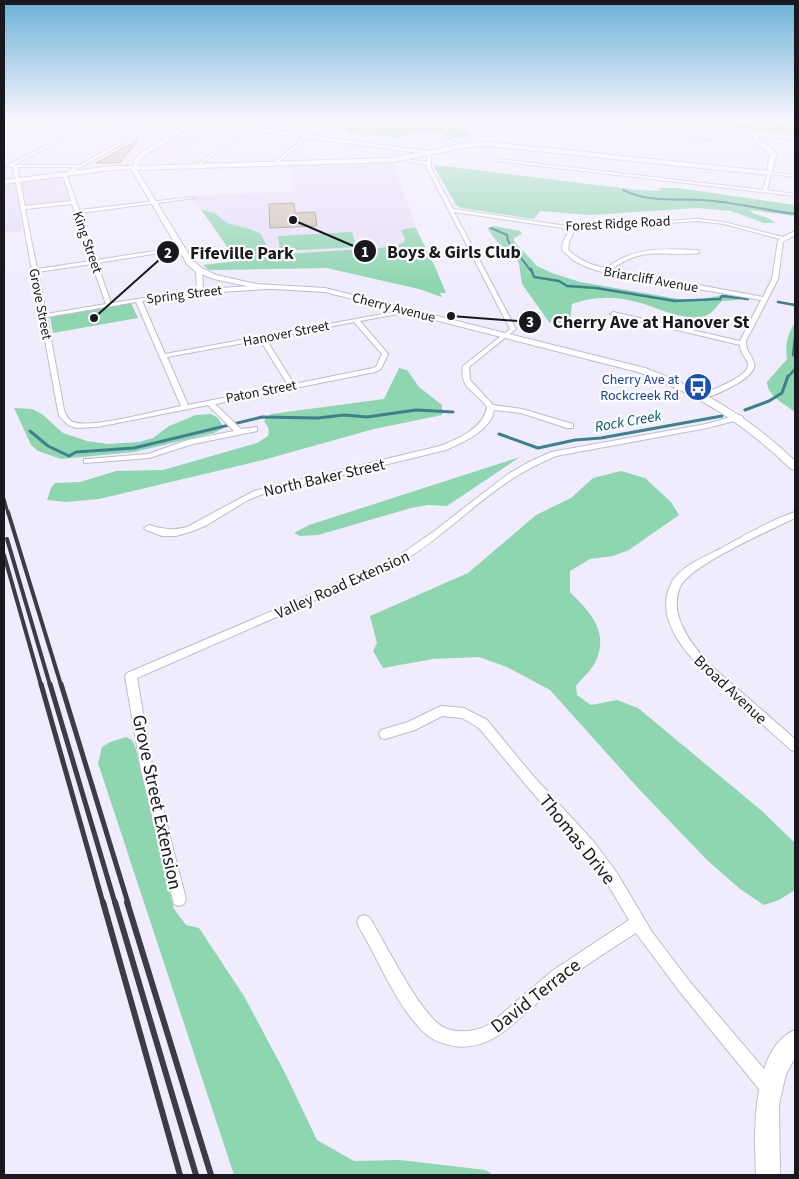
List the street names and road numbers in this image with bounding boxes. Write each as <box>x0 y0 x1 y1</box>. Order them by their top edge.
street label: King Street <box>67 209 107 276</box>
street label: Forest Ridge Road <box>565 211 671 237</box>
street label: Briarcliff Avenue <box>602 262 700 298</box>
street label: Grove Street <box>23 267 57 342</box>
street label: Spring Street <box>145 280 223 310</box>
street label: Cherry Avenue <box>350 288 438 328</box>
street label: Hanover Street <box>241 316 331 352</box>
street label: Paton Street <box>224 375 299 409</box>
street label: North Baker Street <box>261 453 388 503</box>
street label: Valley Road Extension <box>272 545 413 624</box>
street label: Broad Avenue <box>689 650 772 729</box>
street label: Grove Street Extension <box>125 712 188 892</box>
street label: Thomas Drive <box>532 789 622 891</box>
street label: David Terrace <box>485 952 587 1040</box>

